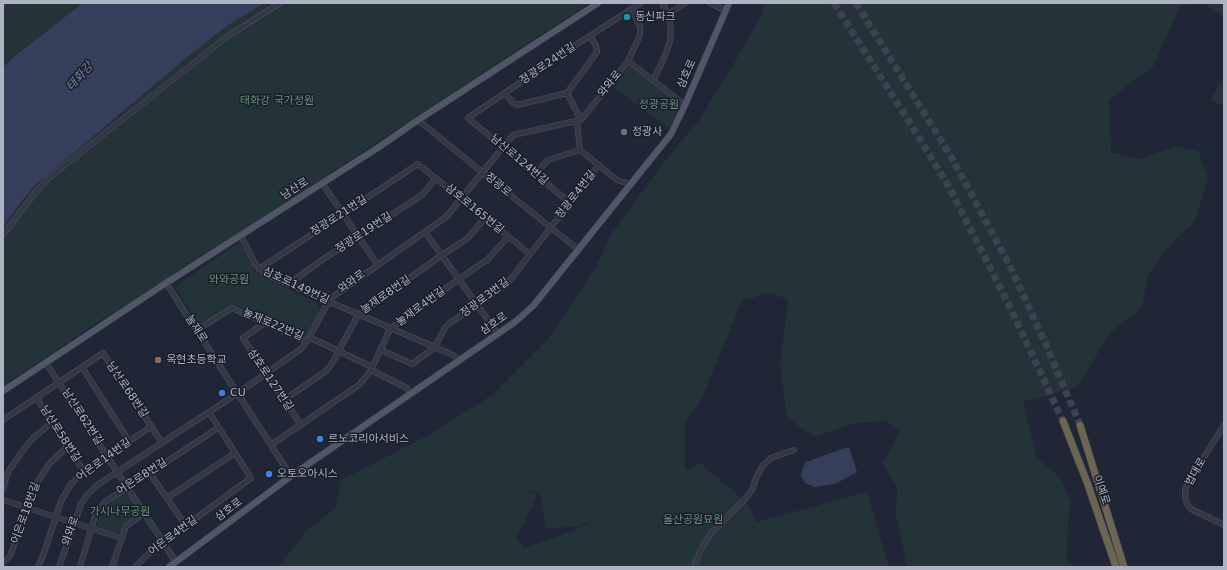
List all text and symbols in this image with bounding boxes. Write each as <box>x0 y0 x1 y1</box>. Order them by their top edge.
place label: 동신파크 <box>635 10 675 24</box>
marker: 동신파크 <box>622 12 632 22</box>
street label: 정광로24번길 <box>518 40 578 88</box>
street label: 삼호로 <box>675 57 699 91</box>
water label: 태화강 <box>64 60 96 94</box>
street label: 와와로 <box>595 68 625 100</box>
park label: 태화강 국가정원 <box>240 94 314 108</box>
park label: 정광공원 <box>639 98 679 112</box>
place label: 정광사 <box>632 125 662 139</box>
marker: 정광사 <box>619 127 629 137</box>
street label: 남산로124번길 <box>487 132 551 188</box>
street label: 정광로4번길 <box>553 168 599 222</box>
street label: 정광로 <box>482 170 514 200</box>
street label: 남산로 <box>279 175 311 203</box>
street label: 삼호로165번길 <box>442 181 506 237</box>
street label: 정광로21번길 <box>308 193 370 239</box>
street label: 정광로19번길 <box>333 210 395 256</box>
street label: 삼호로149번길 <box>261 265 331 307</box>
street label: 와와로 <box>336 268 368 296</box>
park label: 와와공원 <box>209 273 249 287</box>
street label: 눌재로8번길 <box>359 273 413 317</box>
street label: 정광로3번길 <box>458 275 512 321</box>
street label: 눌재로4번길 <box>394 285 448 329</box>
street label: 눌재로22번길 <box>241 306 305 344</box>
street label: 삼호로 <box>478 310 510 338</box>
street label: 눌재로 <box>182 313 210 345</box>
street label: 삼호로127번길 <box>245 347 295 413</box>
place label: 옥현초등학교 <box>166 353 227 367</box>
marker: 옥현초등학교 <box>153 355 163 365</box>
street label: 남산로68번길 <box>103 360 151 420</box>
street label: 남산로62번길 <box>59 386 105 448</box>
place label: CU <box>230 386 246 400</box>
marker: CU <box>217 388 227 398</box>
street label: 남산로58번길 <box>37 403 83 465</box>
place label: 르노코리아서비스 <box>328 432 409 446</box>
marker: 르노코리아서비스 <box>315 434 325 444</box>
street label: 어은로14번길 <box>74 436 134 484</box>
street label: 어은로8번길 <box>114 456 170 498</box>
street label: 법대로 <box>1183 456 1209 488</box>
place label: 오토오아시스 <box>277 467 338 481</box>
marker: 오토오아시스 <box>264 469 274 479</box>
street label: 이예로 <box>1090 473 1112 507</box>
street label: 어은로18번길 <box>9 480 43 546</box>
street label: 삼호로 <box>213 496 245 524</box>
park label: 가시나무공원 <box>90 505 150 519</box>
street label: 어은로4번길 <box>146 513 200 559</box>
park label: 울산공원묘원 <box>663 513 723 527</box>
street label: 와와로 <box>60 514 82 548</box>

